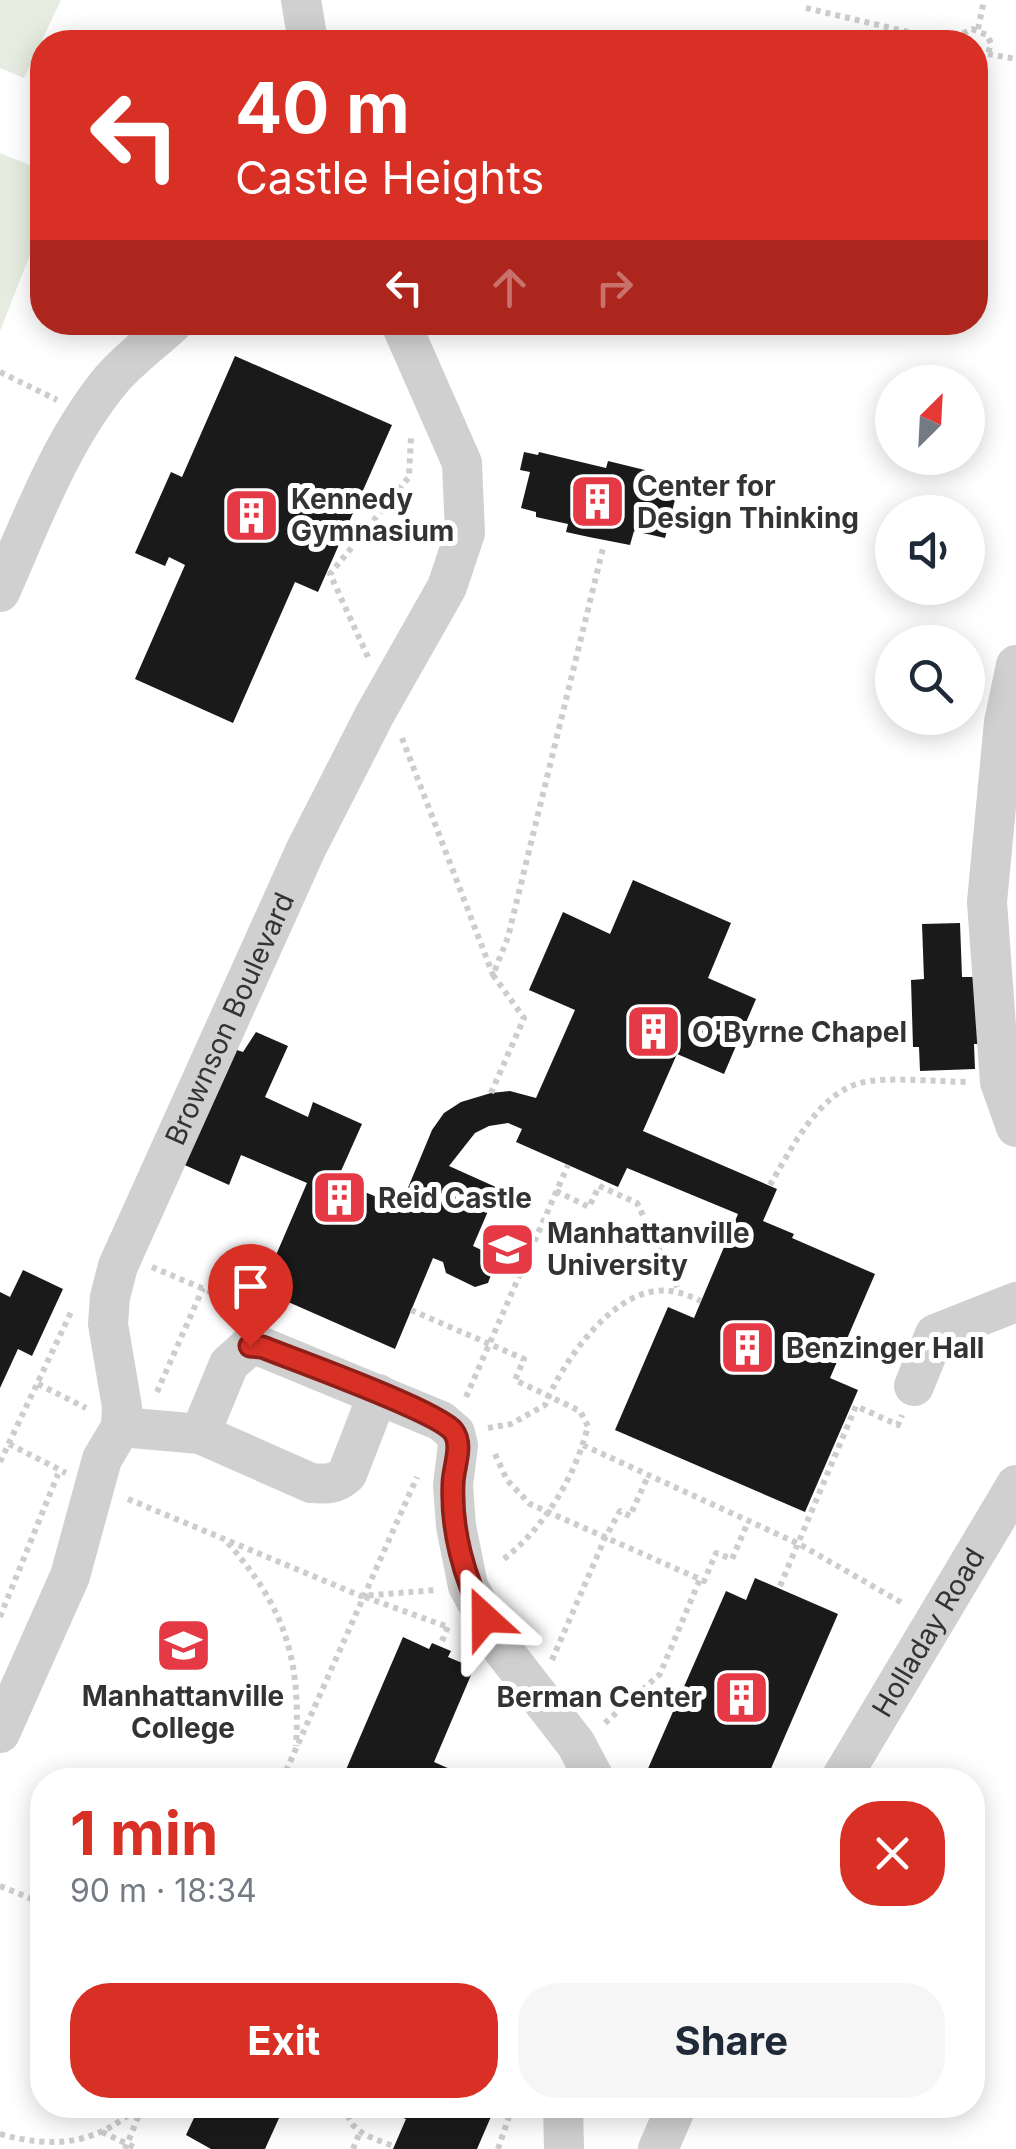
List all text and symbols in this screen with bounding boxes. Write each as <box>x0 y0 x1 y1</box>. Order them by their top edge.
text: 40 m <box>235 65 410 150</box>
icon: left <box>70 70 200 200</box>
text: Castle Heights <box>235 150 544 205</box>
icon: left <box>377 260 432 315</box>
icon: ahead <box>482 260 537 315</box>
icon: right <box>587 260 642 315</box>
north arrow <box>875 365 985 475</box>
map controls <box>875 365 985 735</box>
place label: Center for Design Thinking <box>637 469 859 535</box>
building icon: Center for Design Thinking <box>568 472 628 532</box>
place label: Kennedy Gymnasium <box>291 482 454 548</box>
building icon: Kennedy Gymnasium <box>222 485 282 545</box>
button: sound <box>875 495 985 605</box>
button: search <box>875 625 985 735</box>
street label: Brownson Boulevard <box>158 887 301 1150</box>
building icon: O'Byrne Chapel <box>623 1002 683 1062</box>
place label: O'Byrne Chapel <box>692 1015 907 1049</box>
building icon: Reid Castle <box>309 1168 369 1228</box>
place label: Reid Castle <box>378 1181 532 1215</box>
place label: Manhattanville University <box>547 1216 750 1282</box>
school or university icon: Manhattanville University <box>478 1219 538 1279</box>
pin <box>208 1244 293 1347</box>
icon: arrive <box>223 1259 278 1314</box>
building icon: Benzinger Hall <box>717 1318 777 1378</box>
place label: Benzinger Hall <box>786 1331 984 1365</box>
street label: Holladay Road <box>865 1542 992 1723</box>
position arrow <box>433 1566 537 1670</box>
school or university icon: Manhattanville College <box>153 1615 213 1675</box>
building icon: Berman Center <box>711 1667 771 1727</box>
place label: Manhattanville College <box>82 1679 284 1745</box>
place label: Berman Center <box>496 1680 702 1714</box>
text: 1 min <box>70 1797 218 1869</box>
button: close <box>840 1801 945 1906</box>
text: 90 m · 18:34 <box>70 1871 257 1910</box>
button: Exit <box>70 1983 498 2098</box>
button: Share <box>518 1983 945 2098</box>

